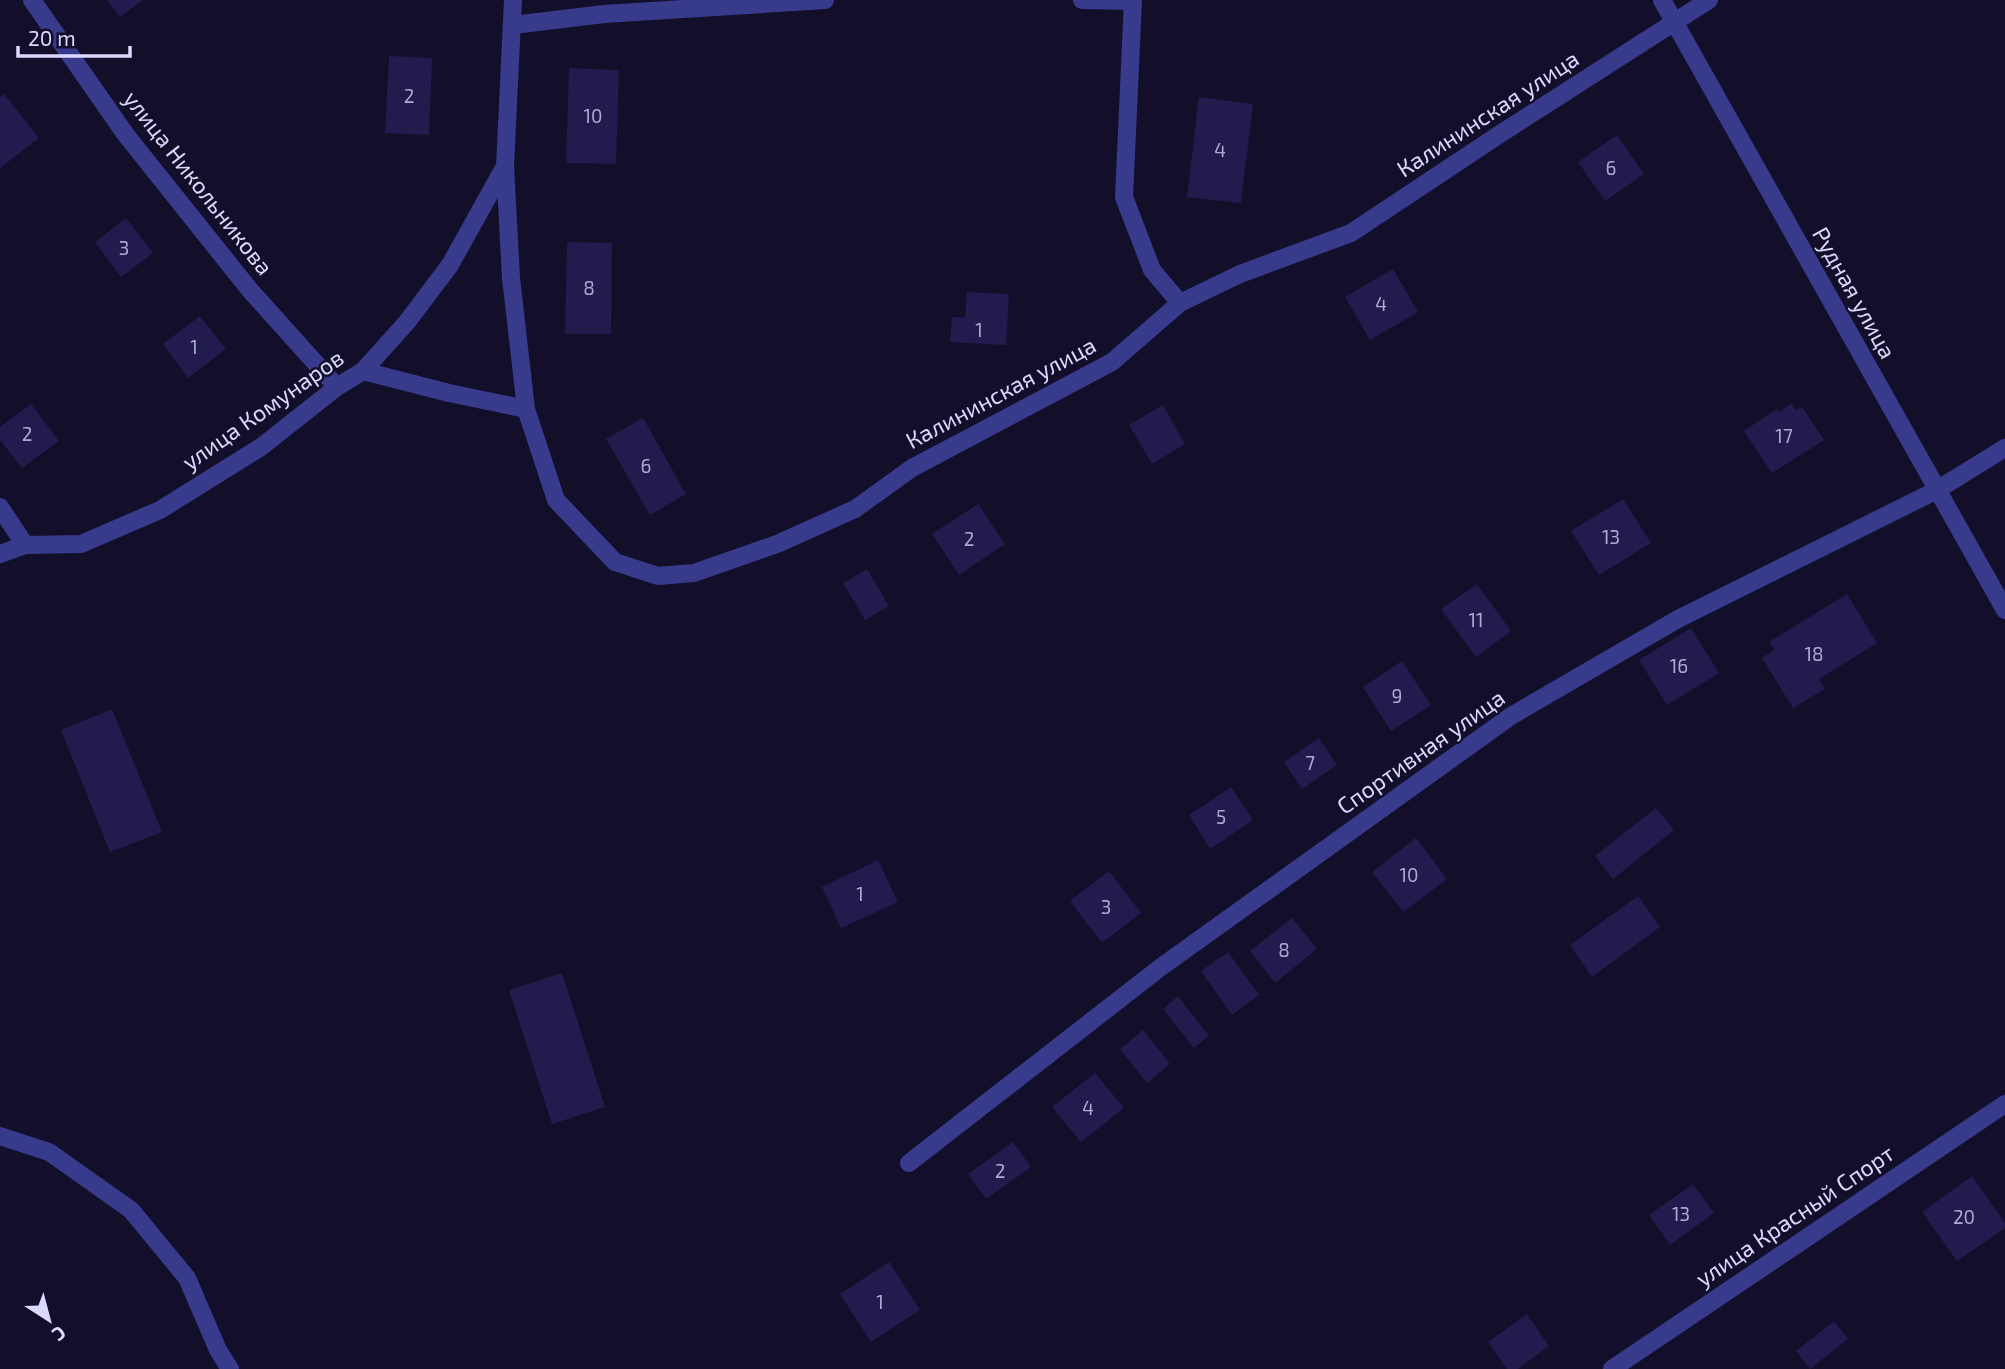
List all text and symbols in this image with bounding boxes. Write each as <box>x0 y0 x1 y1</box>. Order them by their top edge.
scale bar <box>18 14 130 58</box>
text: 20 m <box>28 25 76 50</box>
street label: Калининская улица <box>1391 44 1584 183</box>
house number: 2 <box>404 84 414 107</box>
street label: улица Никольникова <box>117 85 279 281</box>
house number: 10 <box>583 104 603 127</box>
house number: 4 <box>1214 138 1226 161</box>
house number: 6 <box>1606 156 1616 179</box>
street label: Рудная улица <box>1806 222 1903 364</box>
house number: 3 <box>119 236 129 259</box>
house number: 8 <box>583 276 595 299</box>
house number: 4 <box>1375 292 1387 315</box>
house number: 1 <box>975 318 983 341</box>
street label: Калининская улица <box>901 330 1101 455</box>
house number: 1 <box>190 335 198 358</box>
street label: улица Комунаров <box>176 343 349 476</box>
house number: 2 <box>22 422 32 445</box>
house number: 17 <box>1775 424 1793 447</box>
house number: 6 <box>641 454 651 477</box>
house number: 13 <box>1602 525 1620 548</box>
house number: 2 <box>964 527 974 550</box>
house number: 11 <box>1468 608 1484 631</box>
house number: 18 <box>1804 642 1824 665</box>
house number: 16 <box>1670 654 1688 677</box>
street label: Спортивная улица <box>1331 683 1510 820</box>
house number: 9 <box>1392 684 1402 707</box>
house number: 7 <box>1305 751 1315 774</box>
house number: 5 <box>1216 805 1226 828</box>
house number: 10 <box>1399 863 1419 886</box>
house number: 1 <box>856 882 864 905</box>
house number: 3 <box>1101 895 1111 918</box>
house number: 8 <box>1278 938 1290 961</box>
house number: 4 <box>1082 1096 1094 1119</box>
street label: улица Красный Спорт <box>1690 1138 1900 1293</box>
house number: 2 <box>995 1159 1005 1182</box>
house number: 13 <box>1672 1202 1690 1225</box>
house number: 20 <box>1953 1205 1975 1228</box>
north arrow <box>14 1285 84 1355</box>
house number: 1 <box>876 1290 884 1313</box>
text: С <box>48 1322 71 1347</box>

